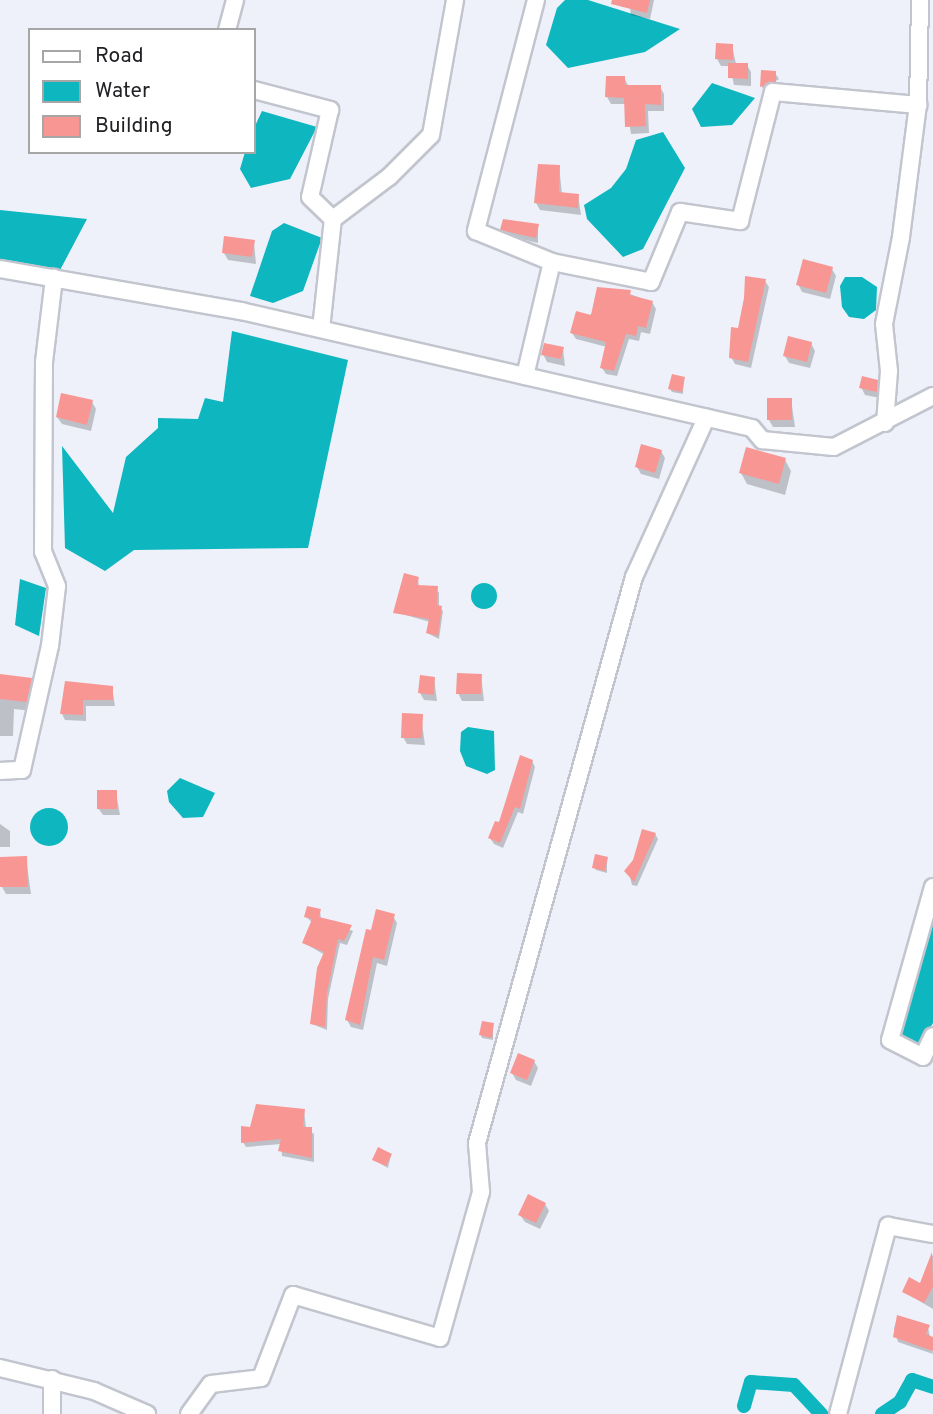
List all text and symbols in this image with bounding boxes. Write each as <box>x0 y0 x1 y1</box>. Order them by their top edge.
legend <box>28 28 256 154</box>
text: Road <box>95 43 144 70</box>
text: Water <box>95 78 150 105</box>
text: Building <box>95 113 173 140</box>

